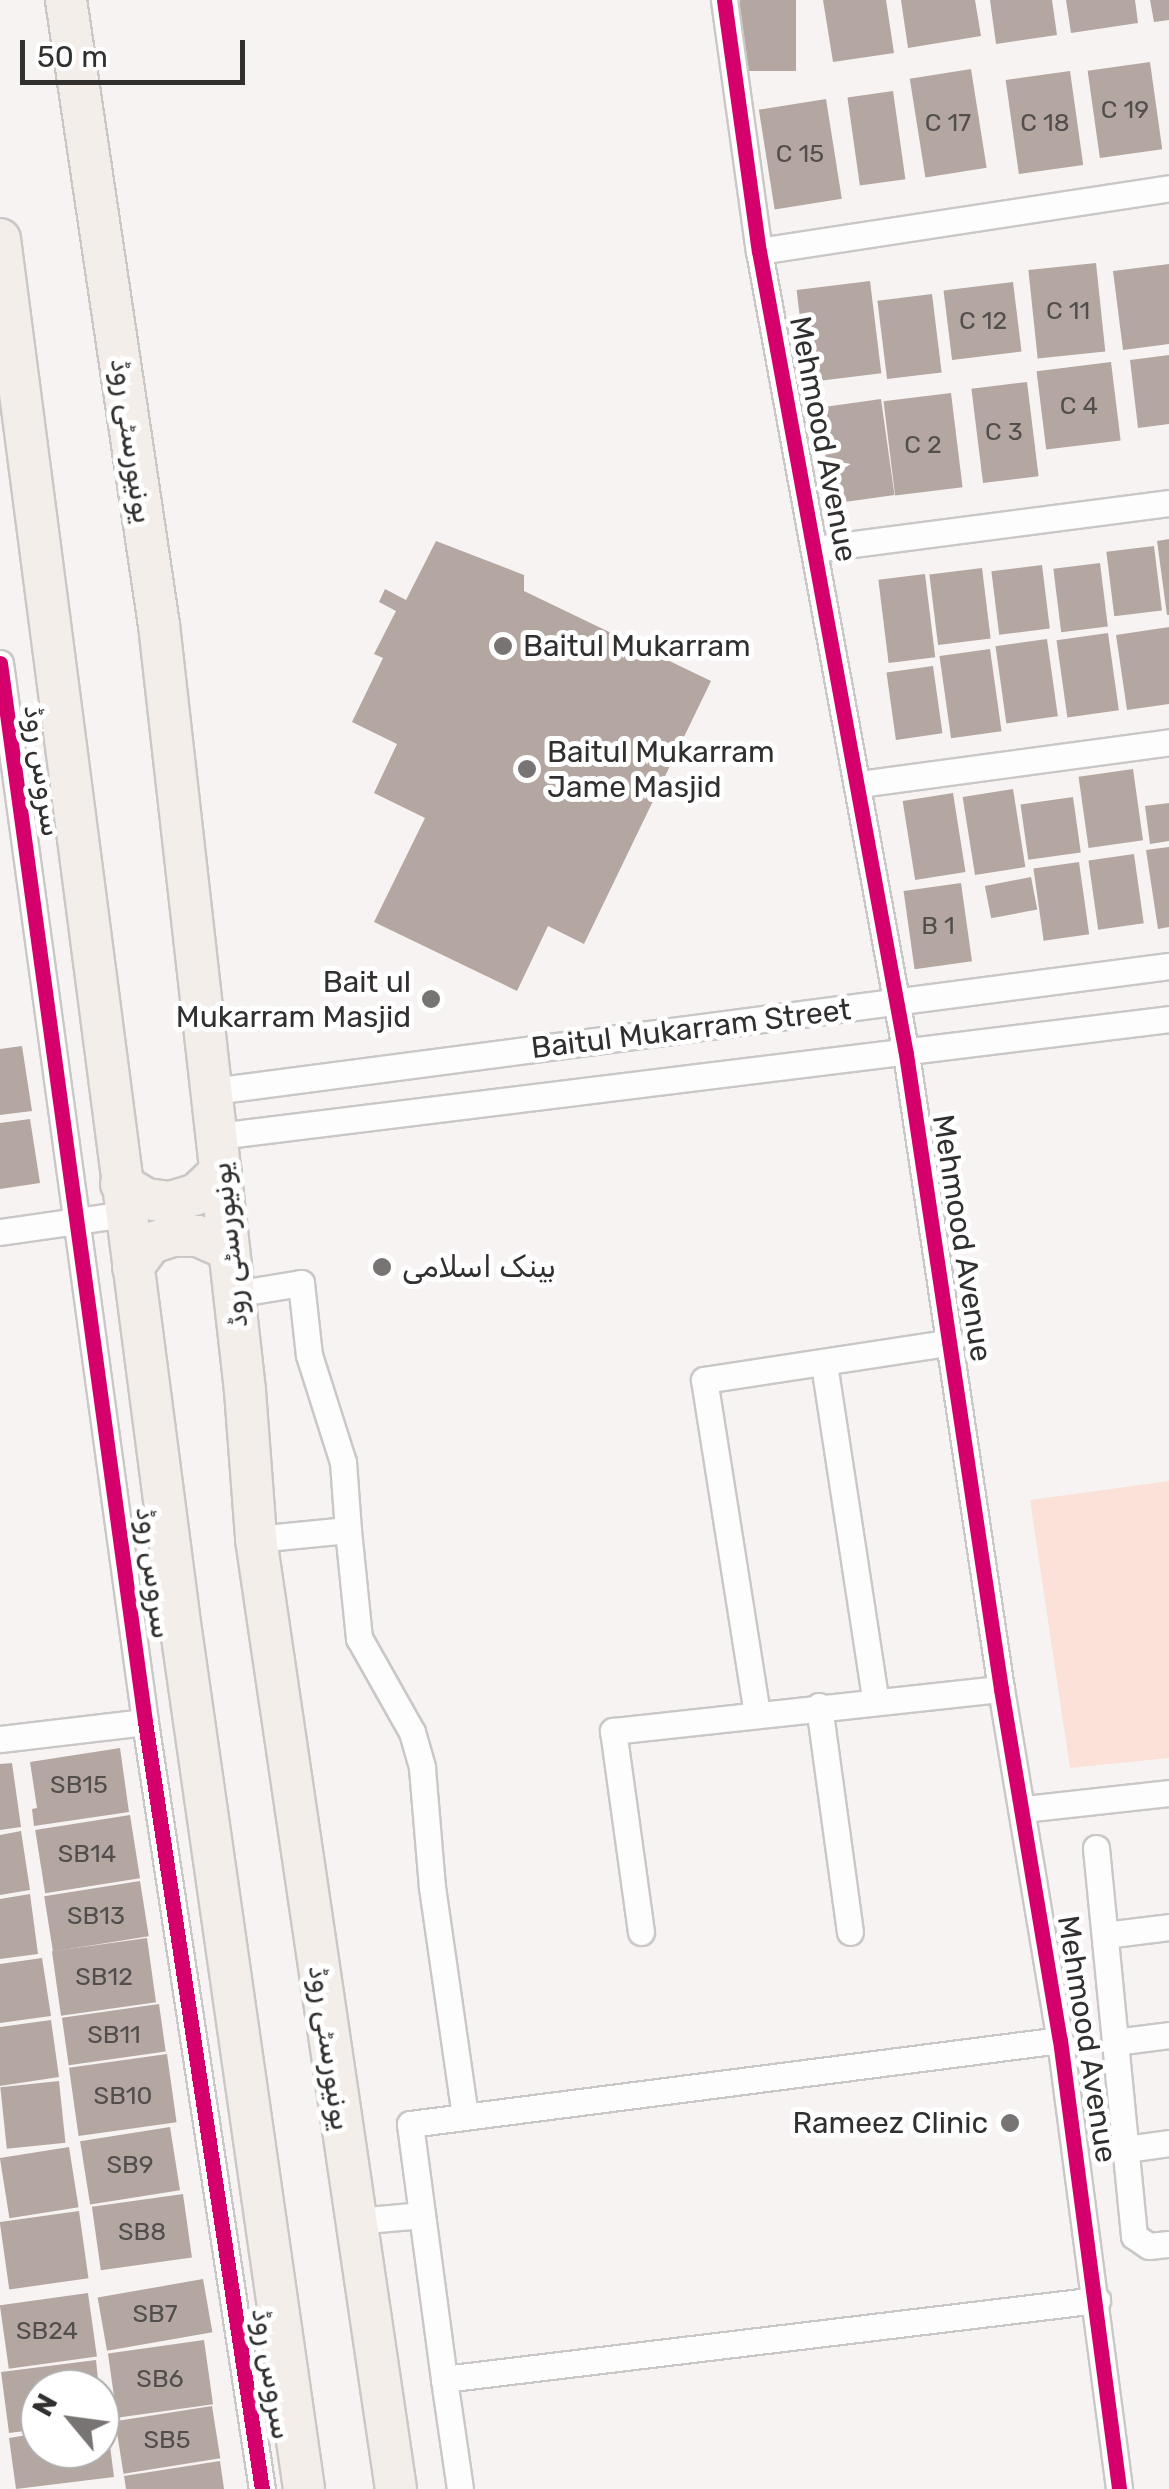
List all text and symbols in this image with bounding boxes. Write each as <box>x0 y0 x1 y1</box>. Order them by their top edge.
scale bar <box>25 20 250 82</box>
text: 50 m <box>37 39 108 75</box>
house number: C 19 <box>1101 95 1149 125</box>
house number: C 17 <box>925 108 971 138</box>
house number: C 18 <box>1020 108 1070 138</box>
house number: C 15 <box>776 139 824 169</box>
house number: C 11 <box>1046 296 1090 326</box>
house number: C 12 <box>959 306 1007 336</box>
street label: Mehmood Avenue <box>781 313 865 565</box>
street label: یونیورسٹی روڈ <box>103 357 161 525</box>
house number: C 4 <box>1060 391 1098 421</box>
house number: C 3 <box>985 417 1023 447</box>
house number: C 2 <box>904 430 942 460</box>
place label: Baitul Mukarram <box>523 628 751 664</box>
marker: Baitul Mukarram <box>492 635 514 657</box>
street label: سروس روڈ <box>16 703 70 839</box>
place label: Baitul Mukarram Jame Masjid <box>547 734 775 804</box>
marker: Baitul Mukarram Jame Masjid <box>516 758 538 780</box>
house number: B 1 <box>921 911 955 941</box>
place label: Bait ul Mukarram Masjid <box>176 964 411 1034</box>
marker: Bait ul Mukarram Masjid <box>420 988 442 1010</box>
street label: Baitul Mukarram Street <box>529 992 853 1066</box>
street label: Mehmood Avenue <box>925 1112 999 1364</box>
street label: یونیورسٹی روڈ <box>202 1161 256 1329</box>
place label: بینک اسلامی <box>402 1249 556 1285</box>
marker: بینک اسلامی <box>371 1256 393 1278</box>
street label: سروس روڈ <box>128 1505 180 1641</box>
house number: SB15 <box>50 1770 108 1800</box>
house number: SB14 <box>58 1839 116 1869</box>
house number: SB13 <box>67 1901 125 1931</box>
street label: Mehmood Avenue <box>1050 1913 1124 2165</box>
house number: SB12 <box>75 1962 133 1992</box>
street label: یونیورسٹی روڈ <box>301 1964 359 2132</box>
house number: SB11 <box>87 2020 141 2050</box>
house number: SB10 <box>94 2081 152 2111</box>
place label: Rameez Clinic <box>792 2105 988 2141</box>
marker: Rameez Clinic <box>997 2110 1023 2136</box>
house number: SB9 <box>106 2150 154 2180</box>
house number: SB8 <box>118 2217 166 2247</box>
house number: SB7 <box>132 2299 178 2329</box>
street label: سروس روڈ <box>244 2306 300 2442</box>
house number: SB24 <box>16 2316 78 2346</box>
house number: SB6 <box>136 2364 184 2394</box>
north arrow <box>20 2369 120 2469</box>
text: N <box>26 2388 64 2422</box>
house number: SB5 <box>143 2425 191 2455</box>

